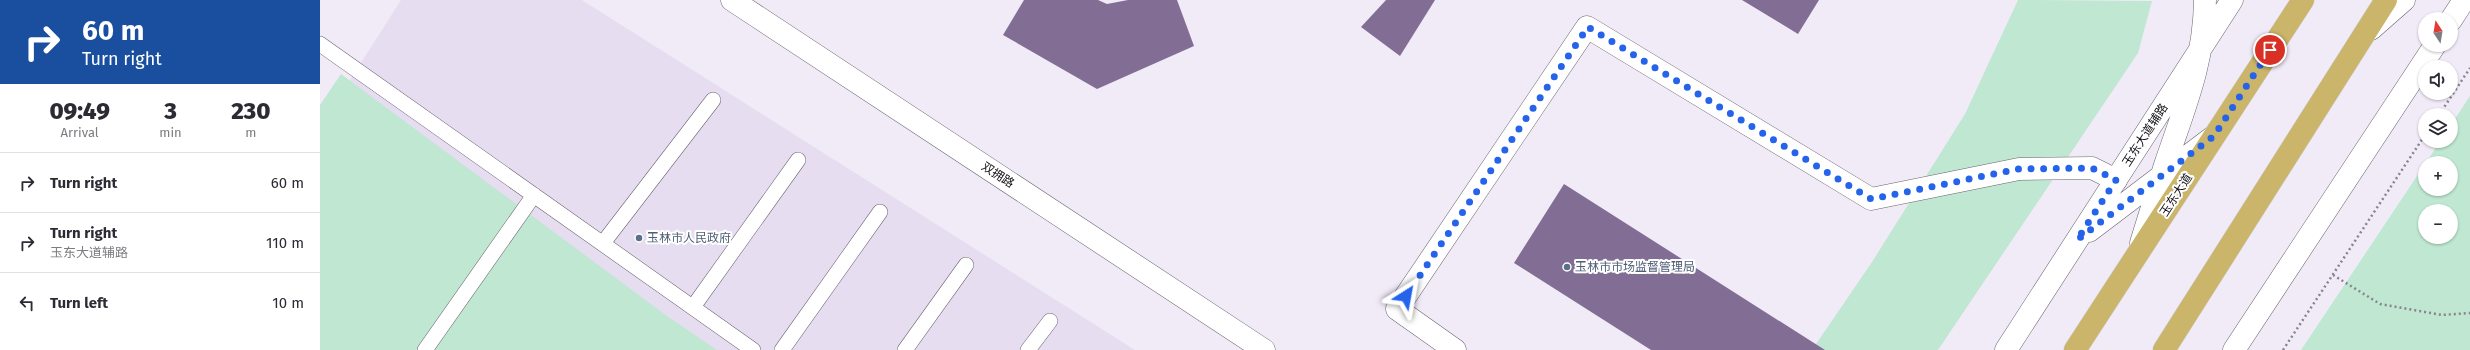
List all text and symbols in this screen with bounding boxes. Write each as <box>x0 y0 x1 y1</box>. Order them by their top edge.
north arrow <box>2418 12 2458 52</box>
map controls <box>2418 12 2458 244</box>
text: 60 m <box>82 14 144 47</box>
icon: right <box>16 16 68 68</box>
pin <box>2253 33 2287 67</box>
icon: arrive <box>2259 39 2281 61</box>
text: Turn right <box>82 48 162 70</box>
button: sound <box>2418 60 2458 100</box>
text: 09:49 <box>49 97 110 125</box>
text: 3 <box>164 97 177 125</box>
text: 230 <box>231 97 271 125</box>
street label: 玉东大道辅路 <box>2120 101 2170 169</box>
button: layers <box>2418 108 2458 148</box>
text: Arrival <box>61 125 99 140</box>
text: min <box>159 125 182 140</box>
text: m <box>245 125 256 140</box>
button: + <box>2418 156 2458 196</box>
street label: 双拥路 <box>979 159 1017 191</box>
street label: 玉东大道 <box>2157 171 2195 219</box>
icon: right <box>16 172 38 194</box>
text: Turn right <box>50 174 117 192</box>
text: 60 m <box>271 174 304 192</box>
button: − <box>2418 204 2458 244</box>
text: Turn right <box>50 224 117 242</box>
place label: 玉林市人民政府 <box>647 231 731 245</box>
icon: right <box>16 232 38 254</box>
marker: 玉林市人民政府 <box>634 233 644 243</box>
text: 110 m <box>266 234 304 252</box>
text: 玉东大道辅路 <box>50 245 128 260</box>
place label: 玉林市市场监督管理局 <box>1575 260 1695 274</box>
marker: 玉林市市场监督管理局 <box>1562 262 1572 272</box>
position arrow <box>1385 275 1427 317</box>
icon: left <box>16 292 38 314</box>
text: Turn left <box>50 294 108 312</box>
text: 10 m <box>272 294 304 312</box>

